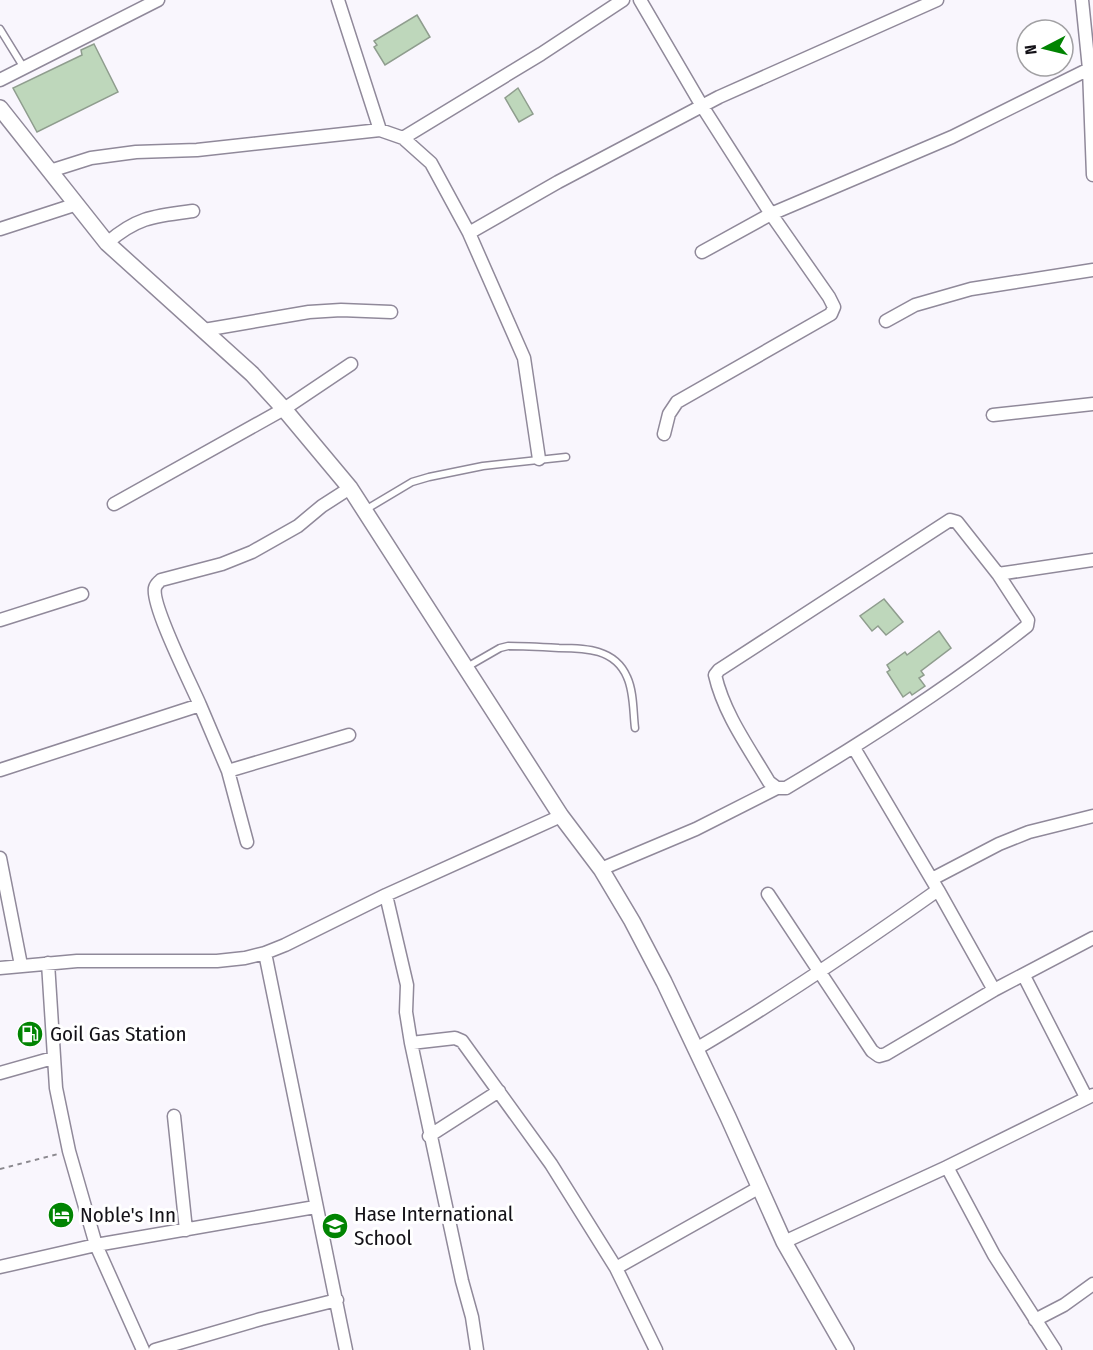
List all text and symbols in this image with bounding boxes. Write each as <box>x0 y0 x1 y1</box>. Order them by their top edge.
north arrow <box>1015 18 1075 78</box>
text: N <box>1021 44 1041 56</box>
fuel station icon: Goil Gas Station <box>15 1019 45 1049</box>
place label: Goil Gas Station <box>50 1021 187 1047</box>
hotel icon: Noble's Inn <box>46 1200 76 1230</box>
place label: Hase International School <box>354 1201 514 1251</box>
place label: Noble's Inn <box>80 1202 176 1228</box>
school or university icon: Hase International School <box>320 1211 350 1241</box>

